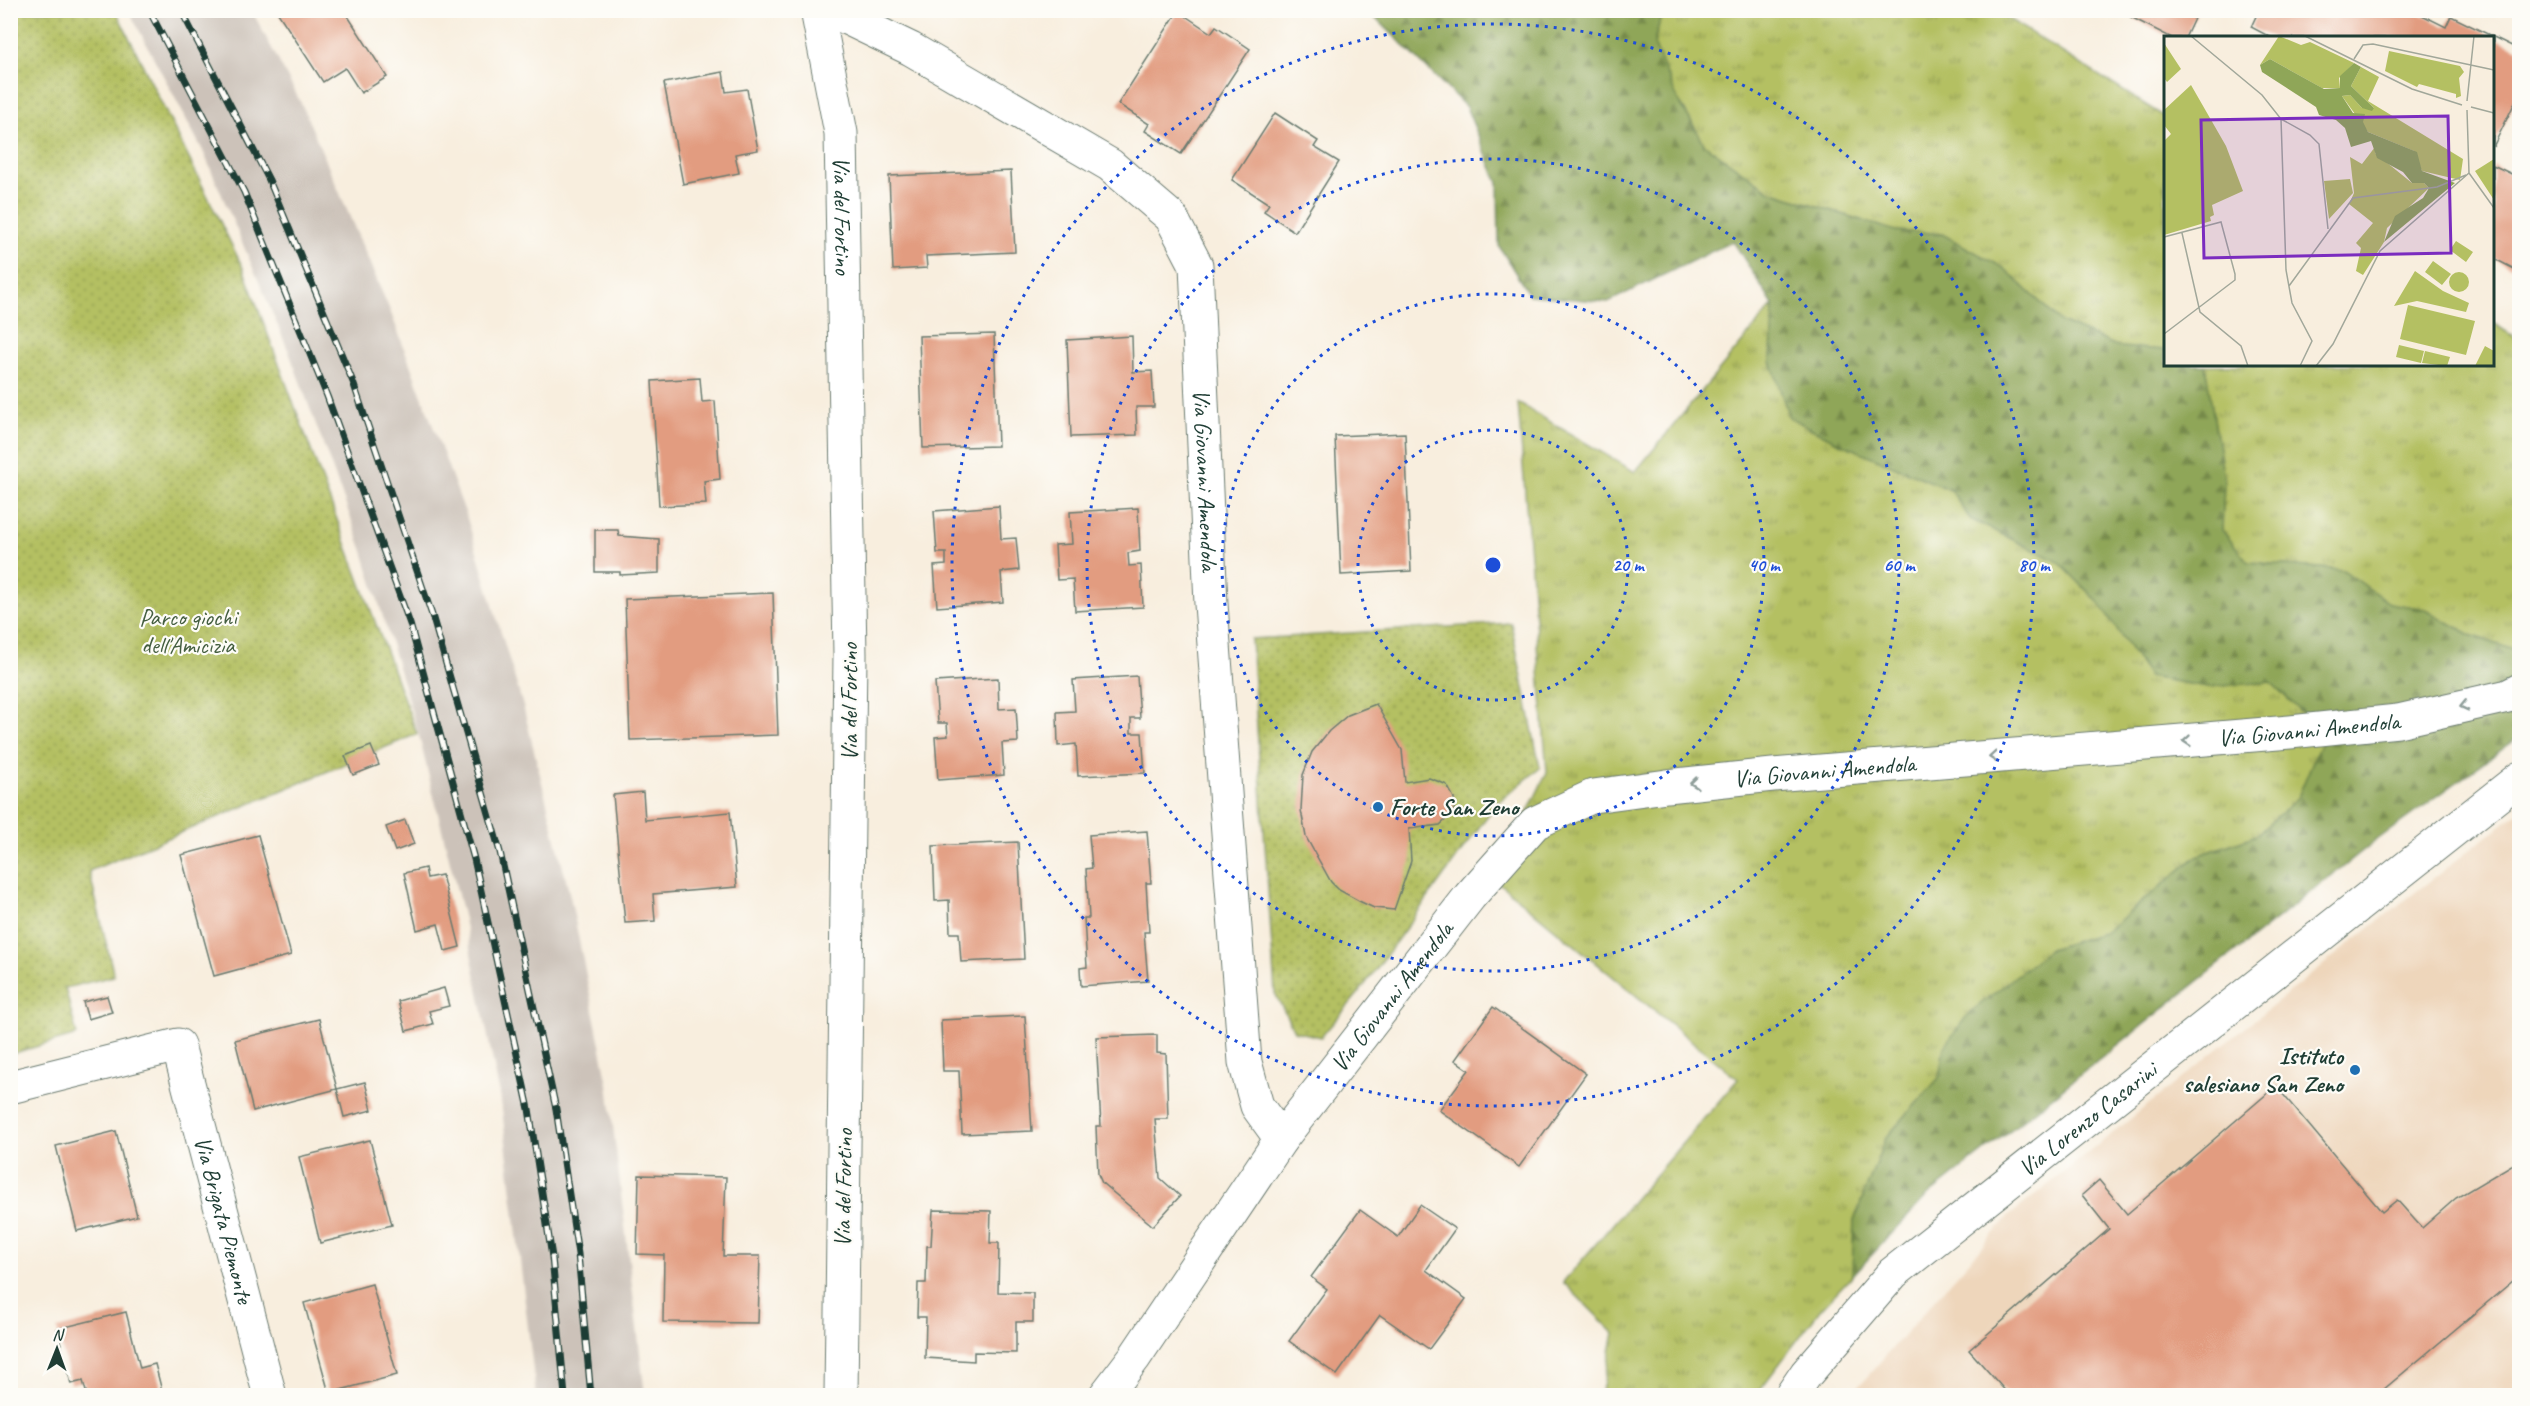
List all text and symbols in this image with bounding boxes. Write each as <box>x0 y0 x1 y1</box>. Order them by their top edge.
inset map <box>2164 36 2494 366</box>
street label: Via del Fortino <box>826 156 858 276</box>
street label: Via Giovanni Amendola <box>1187 389 1225 574</box>
text: 20 m <box>1613 554 1645 576</box>
text: 40 m <box>1749 554 1781 576</box>
text: 60 m <box>1883 554 1916 576</box>
text: 80 m <box>2019 554 2051 576</box>
centre of rings <box>1483 555 1503 575</box>
park label: Parco giochi dell'Amicizia <box>139 602 239 660</box>
street label: Via del Fortino <box>834 641 864 761</box>
one-way arrow <box>2459 699 2469 712</box>
street label: Via Giovanni Amendola <box>2217 706 2403 753</box>
one-way arrow <box>2183 734 2192 747</box>
street label: Via Giovanni Amendola <box>1732 748 1919 794</box>
one-way arrow <box>1988 750 1997 763</box>
one-way arrow <box>1690 776 1699 789</box>
place label: Forte San Zeno <box>1390 792 1521 822</box>
marker: Forte San Zeno <box>1371 800 1385 814</box>
street label: Via Giovanni Amendola <box>1324 914 1461 1078</box>
place label: Istituto salesiano San Zeno <box>2183 1041 2345 1099</box>
street label: Via Lorenzo Casarini <box>2013 1053 2166 1183</box>
marker: Istituto salesiano San Zeno <box>2348 1063 2362 1077</box>
street label: Via del Fortino <box>827 1127 859 1247</box>
street label: Via Brigata Piemonte <box>188 1133 261 1309</box>
north arrow <box>27 1319 87 1379</box>
text: N <box>52 1325 65 1345</box>

